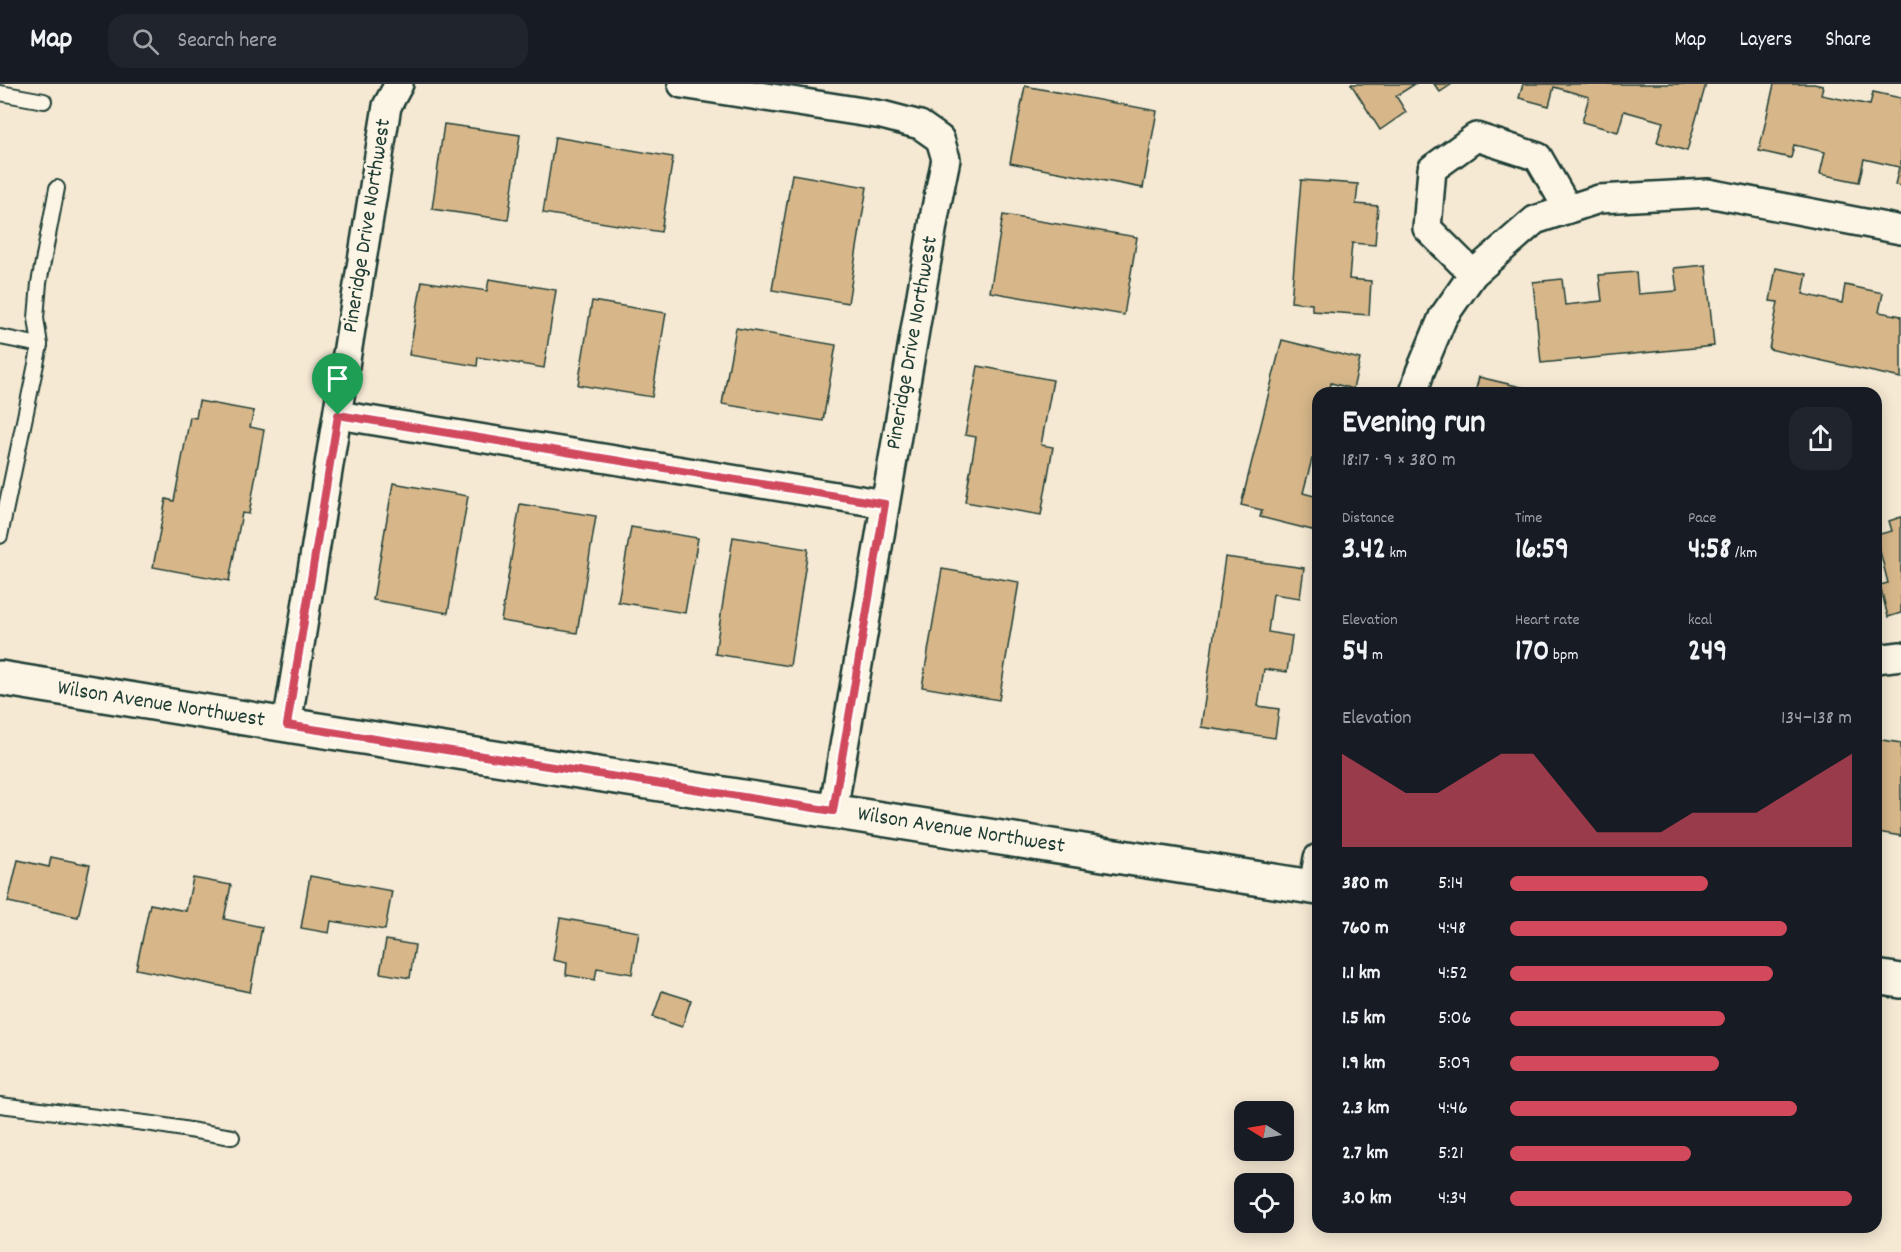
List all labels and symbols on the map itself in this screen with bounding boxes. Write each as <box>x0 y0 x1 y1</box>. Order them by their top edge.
street label: Pineridge Drive Northwest <box>336 117 400 335</box>
street label: Pineridge Drive Northwest <box>879 234 947 452</box>
pin <box>312 353 363 415</box>
street label: Wilson Avenue Northwest <box>55 673 267 737</box>
street label: Wilson Avenue Northwest <box>855 799 1067 863</box>
north arrow <box>1234 1101 1294 1161</box>

